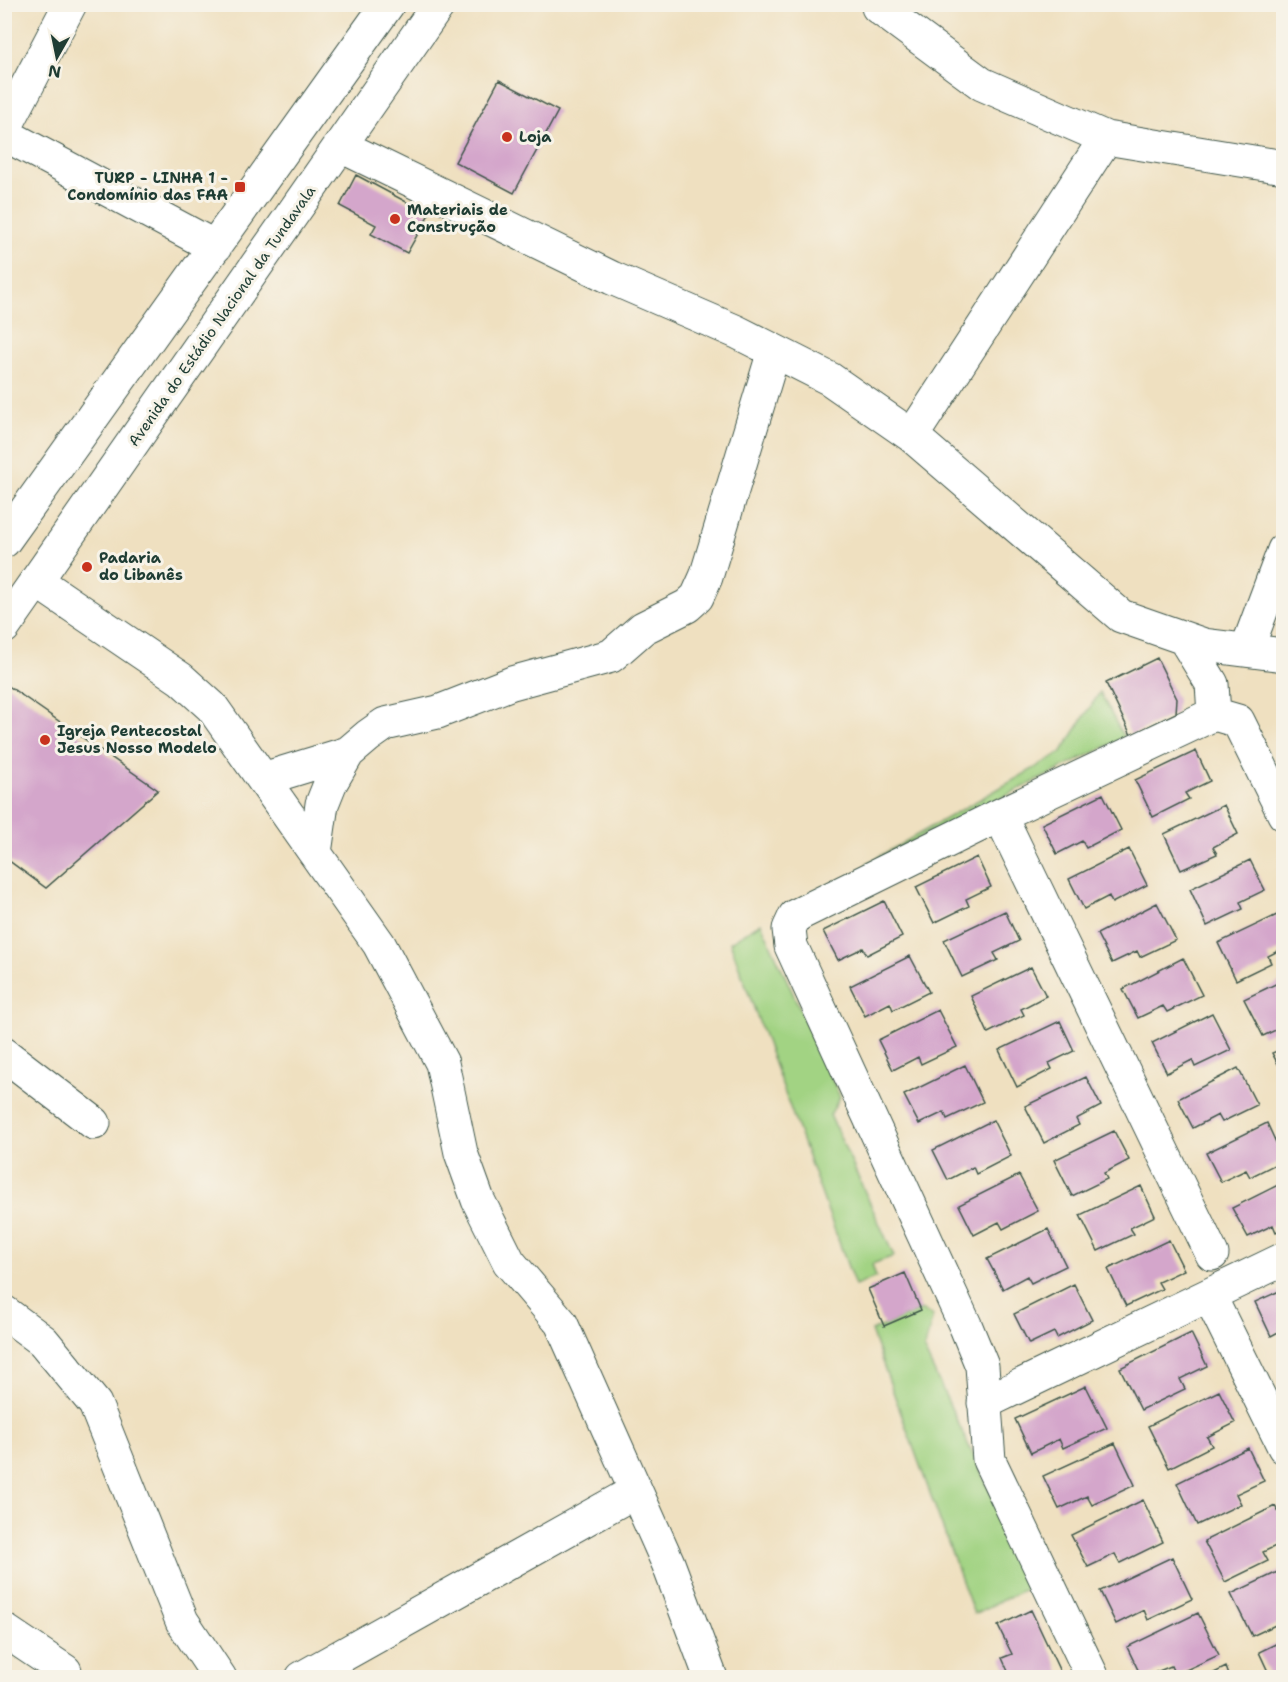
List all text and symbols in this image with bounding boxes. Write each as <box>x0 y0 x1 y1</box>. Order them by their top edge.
north arrow <box>27 27 87 87</box>
text: N <box>47 60 63 83</box>
place label: Loja <box>519 127 552 147</box>
marker: Loja <box>500 130 514 144</box>
place label: TURP - LINHA 1 - Condomínio das FAA <box>67 168 228 205</box>
marker: TURP - LINHA 1 - Condomínio das FAA <box>233 180 247 194</box>
street label: Avenida do Estádio Nacional da Tundavala <box>124 181 321 450</box>
place label: Materiais de Construção <box>407 200 508 237</box>
marker: Materiais de Construção <box>388 212 402 226</box>
place label: Padaria do Libanês <box>99 548 183 585</box>
marker: Padaria do Libanês <box>80 560 94 574</box>
place label: Igreja Pentecostal Jesus Nosso Modelo <box>57 721 217 758</box>
marker: Igreja Pentecostal Jesus Nosso Modelo <box>38 733 52 747</box>

